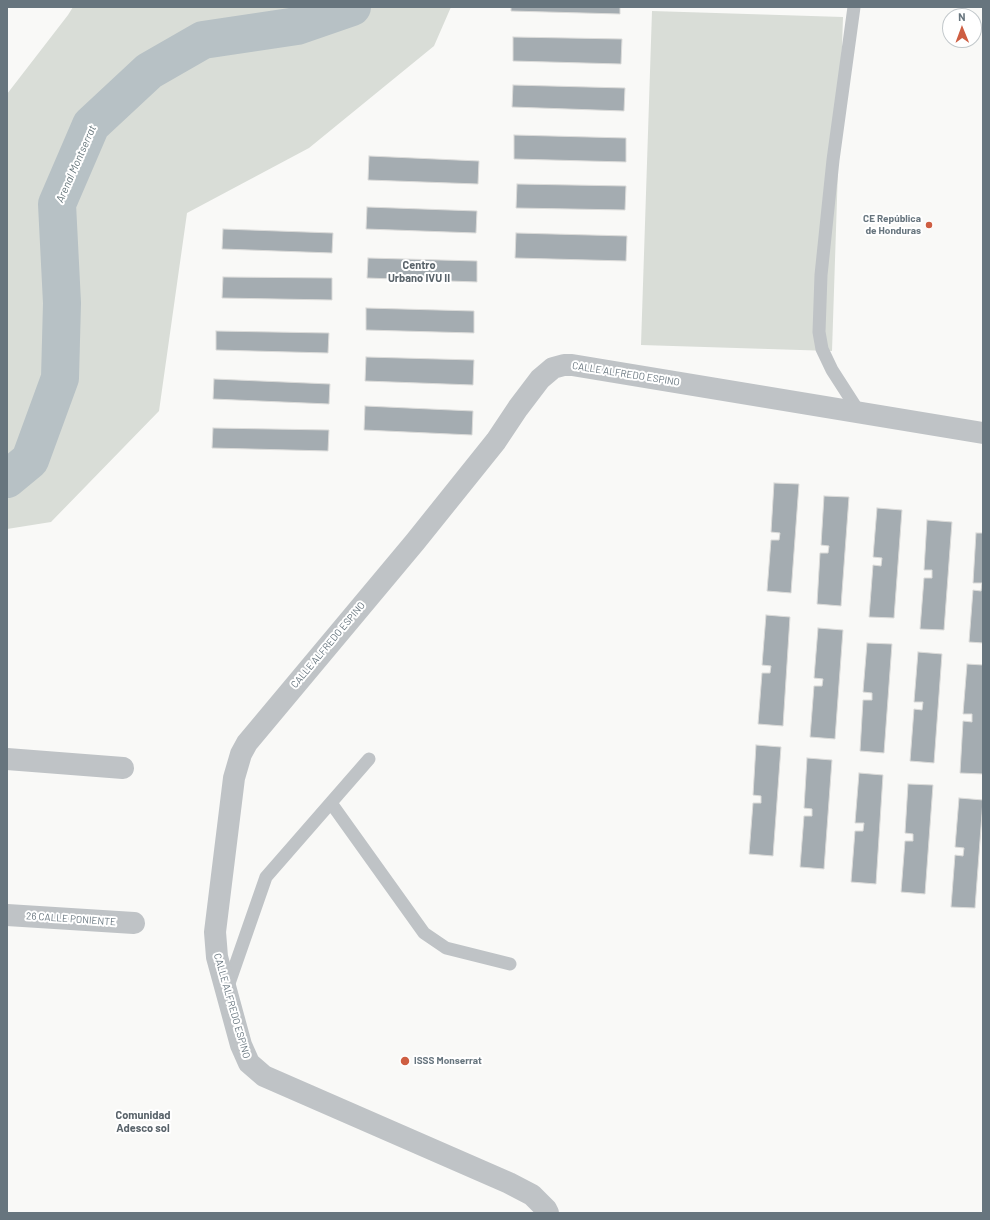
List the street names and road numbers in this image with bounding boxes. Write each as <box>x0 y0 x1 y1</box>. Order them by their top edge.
street label: CALLE ALFREDO ESPINO <box>571 360 681 388</box>
street label: CALLE ALFREDO ESPINO <box>288 599 368 691</box>
street label: 26 CALLE PONIENTE <box>26 910 116 928</box>
street label: CALLE ALFREDO ESPINO <box>211 952 253 1060</box>

